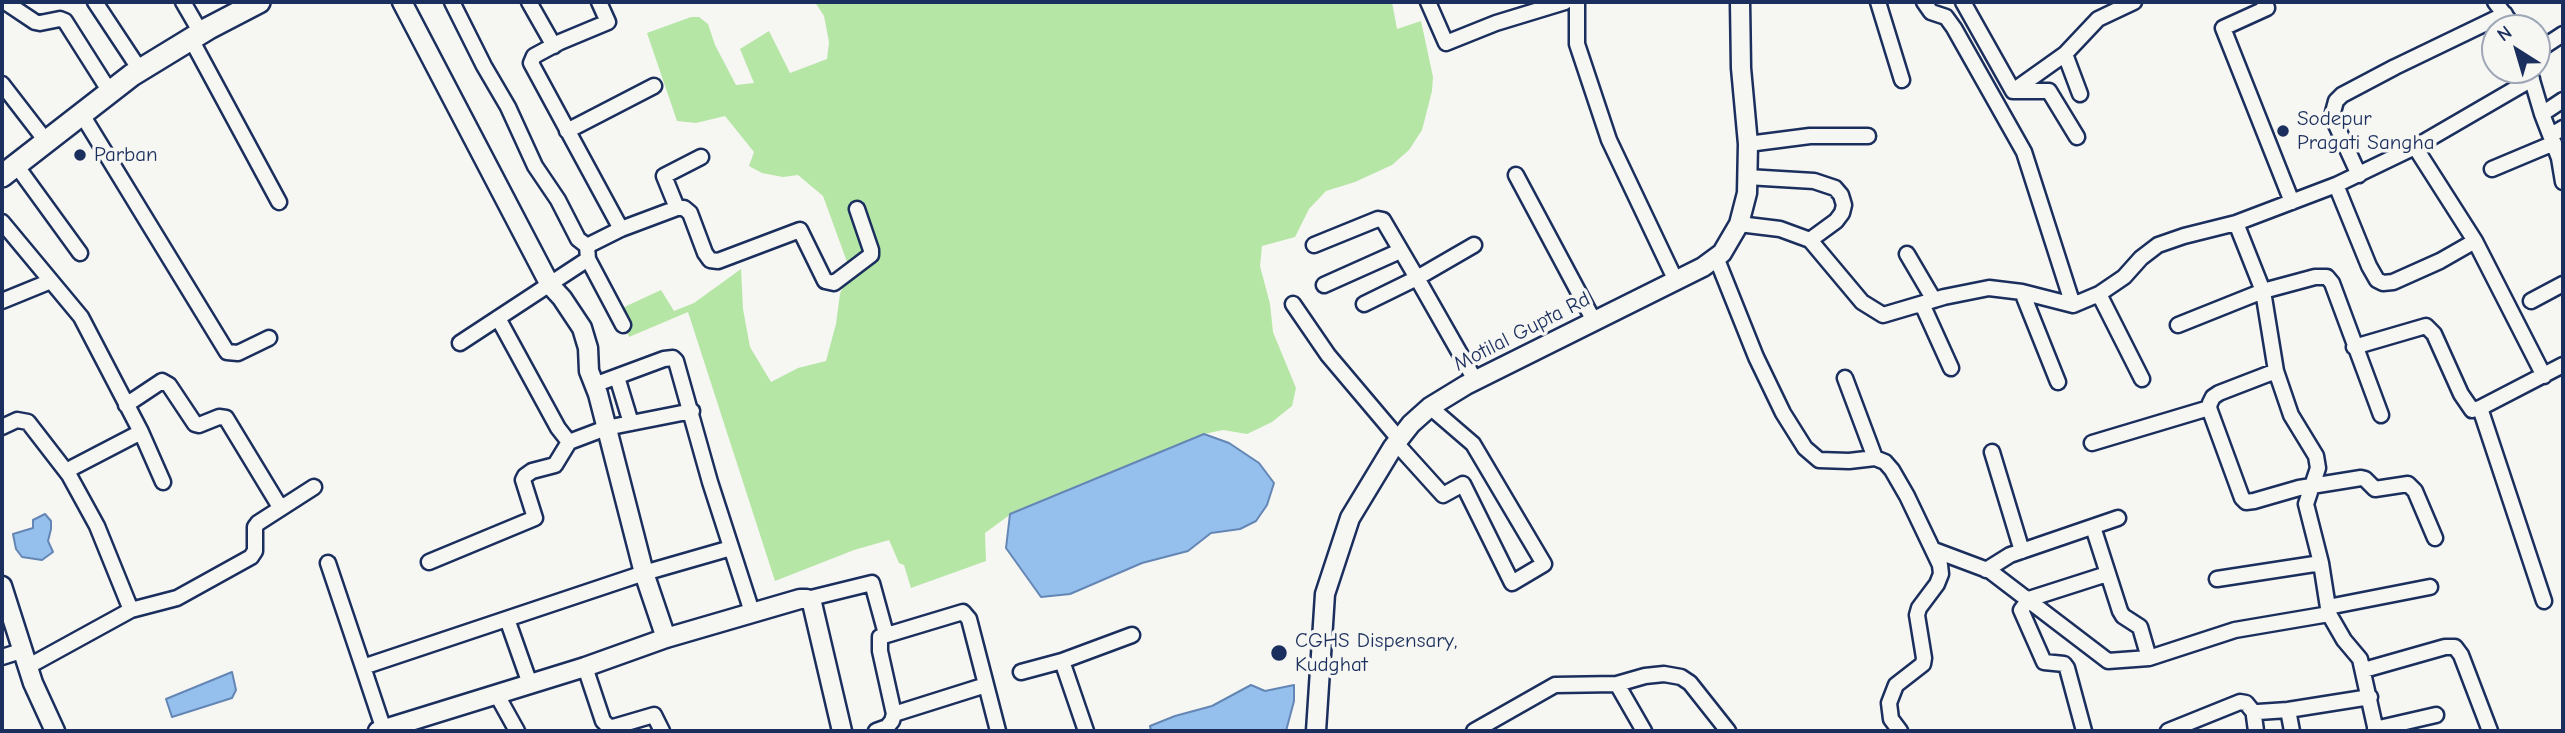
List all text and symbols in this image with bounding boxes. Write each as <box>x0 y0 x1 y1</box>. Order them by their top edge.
north arrow <box>2481 14 2551 84</box>
text: N <box>2493 21 2516 46</box>
place label: Sodepur Pragati Sangha <box>2297 106 2435 156</box>
marker: Sodepur Pragati Sangha <box>2275 123 2291 139</box>
place label: Parban <box>94 142 158 168</box>
marker: Parban <box>72 147 88 163</box>
street label: Motilal Gupta Rd <box>1450 287 1594 377</box>
place label: CGHS Dispensary, Kudghat <box>1295 628 1457 678</box>
marker: CGHS Dispensary, Kudghat <box>1269 643 1289 663</box>

